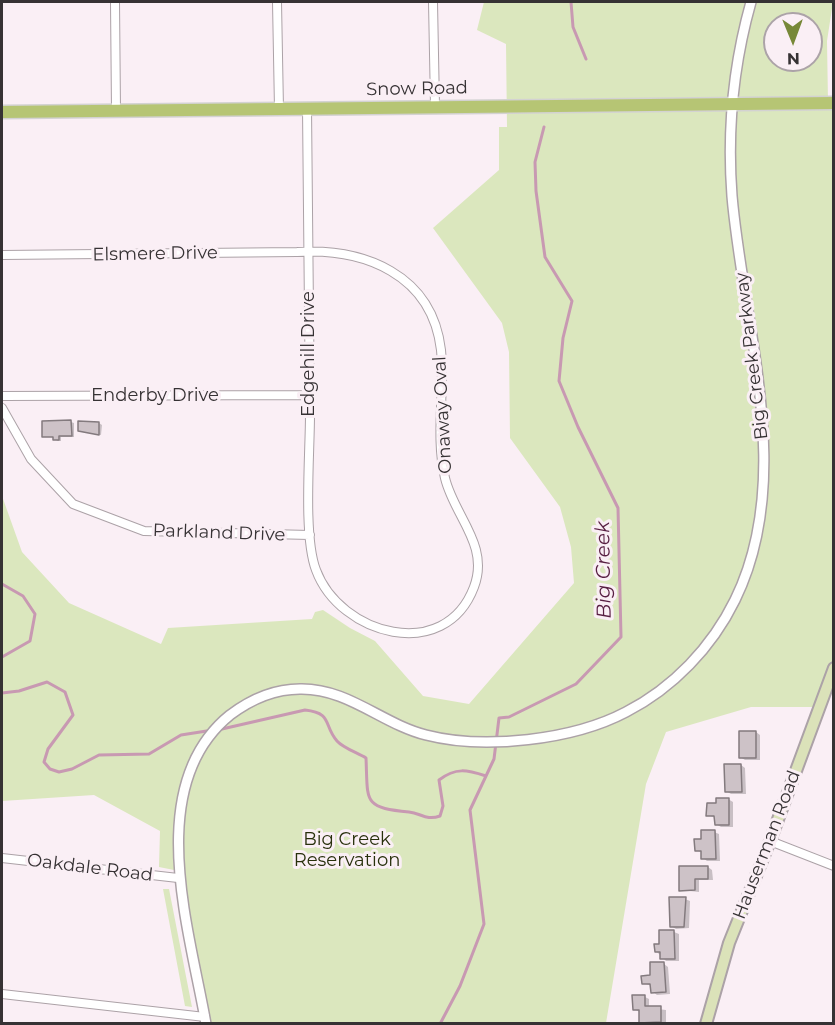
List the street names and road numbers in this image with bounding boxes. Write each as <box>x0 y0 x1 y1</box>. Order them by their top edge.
street label: Snow Road <box>366 77 468 101</box>
street label: Elsmere Drive <box>92 242 218 266</box>
street label: Big Creek Parkway <box>731 271 773 441</box>
street label: Edgehill Drive <box>298 291 320 417</box>
street label: Onaway Oval <box>429 356 457 474</box>
street label: Enderby Drive <box>91 385 219 407</box>
street label: Parkland Drive <box>152 520 286 546</box>
street label: Hauserman Road <box>729 767 805 923</box>
street label: Oakdale Road <box>26 850 154 886</box>

